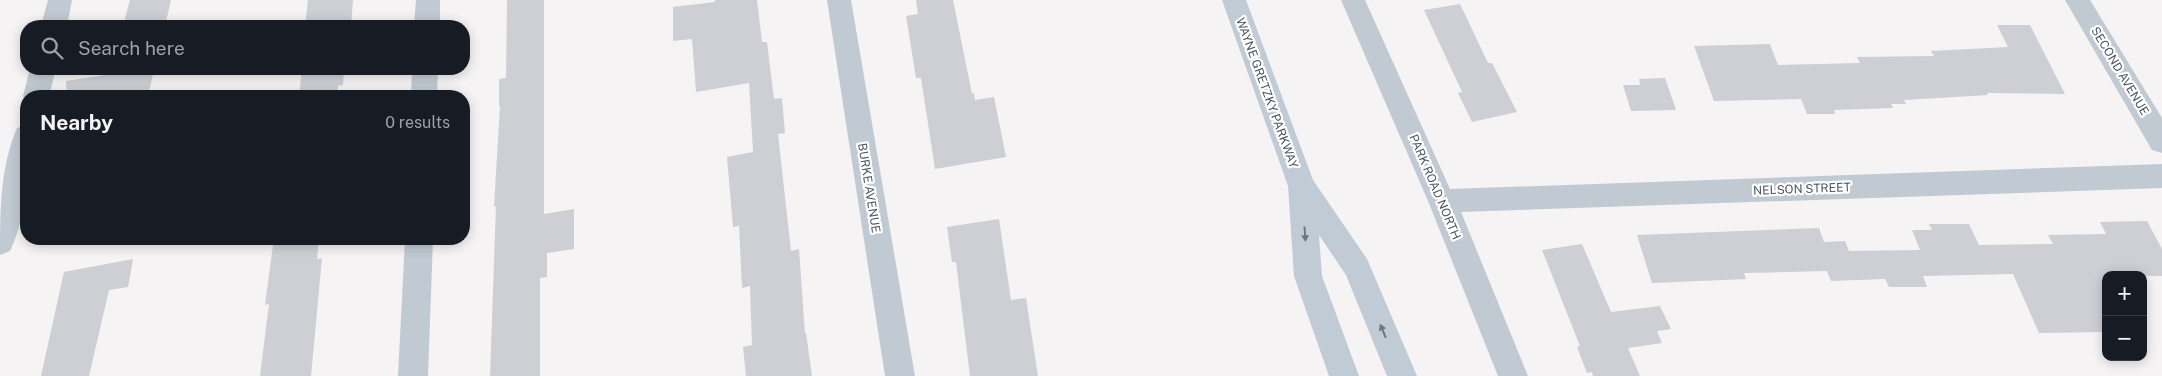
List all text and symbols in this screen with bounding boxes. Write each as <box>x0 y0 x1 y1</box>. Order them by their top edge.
street label: WAYNE GRETZKY PARKWAY <box>1233 16 1301 171</box>
search box <box>20 20 470 75</box>
street label: SECOND AVENUE <box>2088 24 2152 118</box>
icon: search <box>38 34 66 62</box>
text: Search here <box>78 37 185 59</box>
text: Nearby <box>40 110 113 135</box>
text: 0 results <box>385 113 450 132</box>
street label: PARK ROAD NORTH <box>1406 132 1464 242</box>
street label: BURKE AVENUE <box>855 142 883 234</box>
street label: NELSON STREET <box>1753 180 1851 198</box>
one-way arrow <box>1301 226 1309 242</box>
map controls <box>2102 271 2147 361</box>
button: + <box>2102 271 2147 316</box>
button: − <box>2102 316 2147 361</box>
one-way arrow <box>1379 324 1387 338</box>

